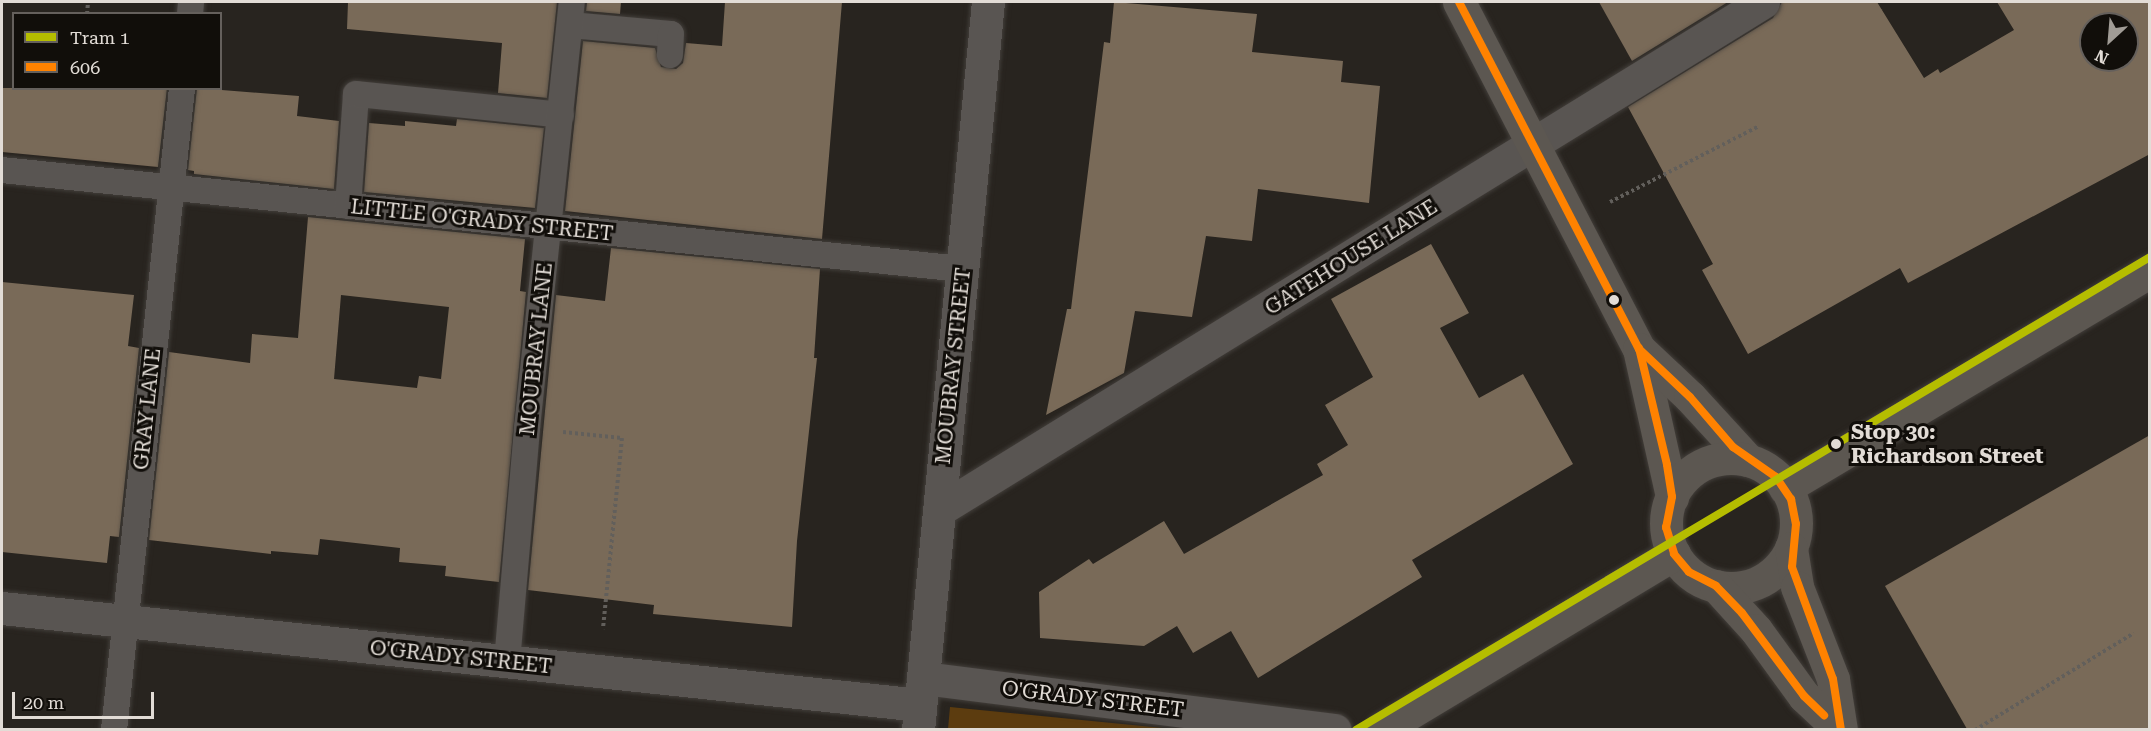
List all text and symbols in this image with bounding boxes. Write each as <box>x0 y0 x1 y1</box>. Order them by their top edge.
legend <box>12 12 222 90</box>
north arrow <box>2079 12 2139 72</box>
text: Tram 1 <box>70 27 130 48</box>
text: N <box>2092 46 2111 68</box>
text: 606 <box>70 57 100 78</box>
street label: LITTLE O'GRADY STREET <box>349 194 615 246</box>
street label: GATEHOUSE LANE <box>1260 194 1442 320</box>
street label: MOUBRAY LANE <box>514 261 558 437</box>
street label: MOUBRAY STREET <box>930 266 976 466</box>
unlabelled marker <box>1608 294 1620 306</box>
street label: GRAY LANE <box>128 347 166 471</box>
place label: Stop 30: Richardson Street <box>1851 419 2044 469</box>
marker: Stop 30: Richardson Street <box>1826 434 1846 454</box>
street label: O'GRADY STREET <box>369 635 553 679</box>
street label: O'GRADY STREET <box>1001 675 1185 723</box>
scale bar <box>15 680 158 718</box>
text: 20 m <box>23 692 64 713</box>

